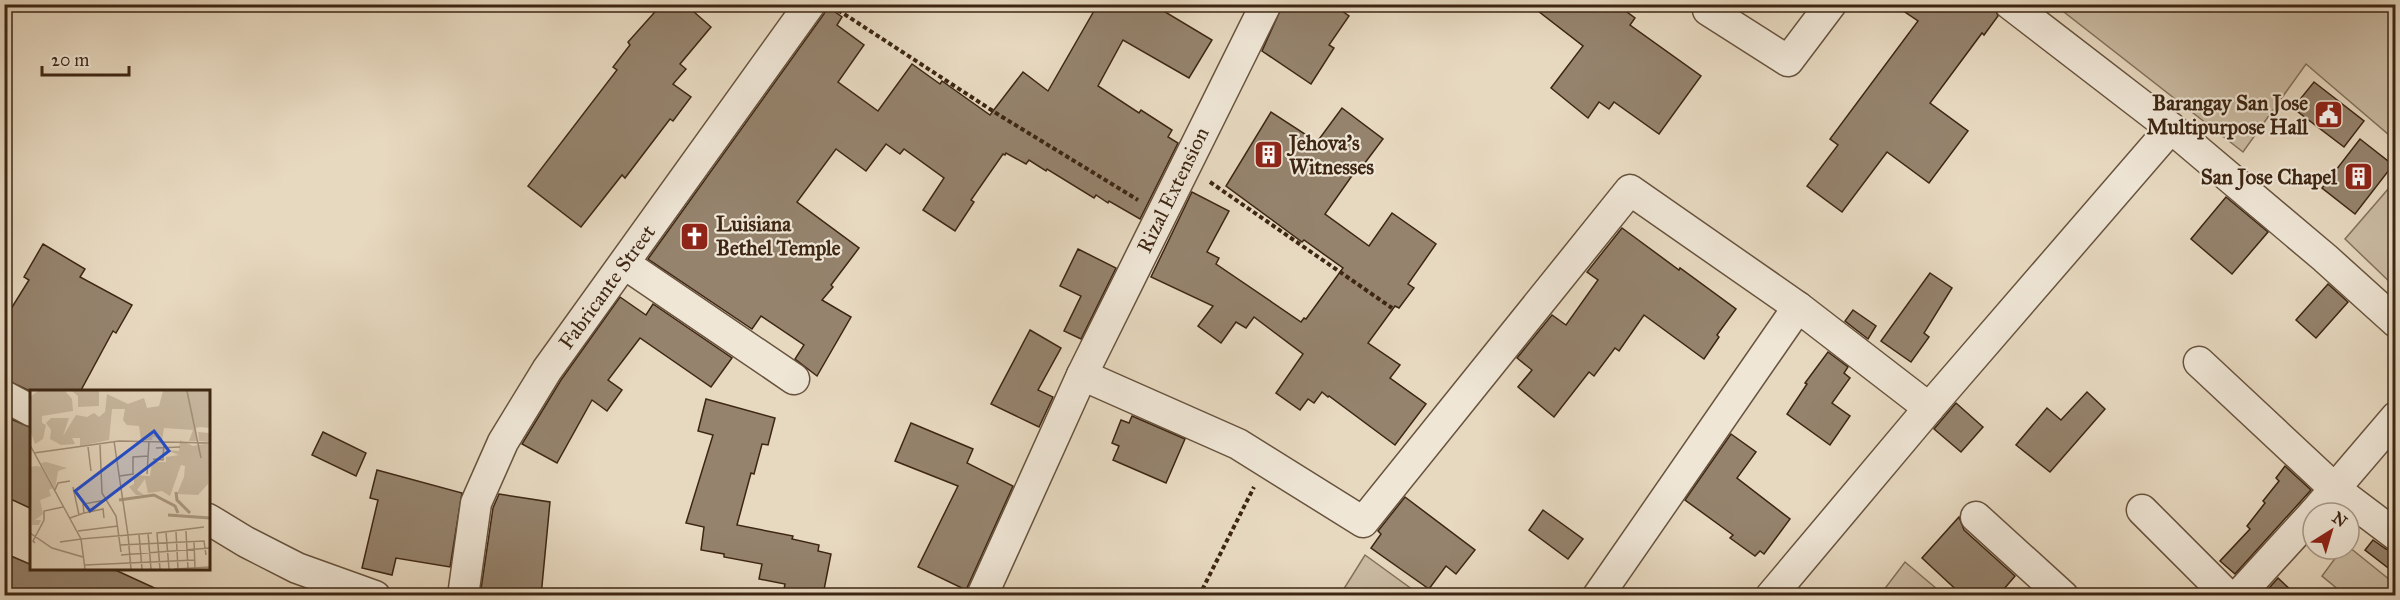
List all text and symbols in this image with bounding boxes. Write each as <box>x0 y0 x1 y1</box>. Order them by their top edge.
scale bar <box>42 39 129 77</box>
text: 20 m <box>51 49 89 71</box>
place label: Barangay San Jose Multipurpose Hall <box>2146 90 2309 140</box>
public building icon: Barangay San Jose Multipurpose Hall <box>2313 99 2345 131</box>
street label: Rizal Extension <box>1131 123 1215 257</box>
place label: Jehova's Witnesses <box>1286 130 1374 180</box>
building icon: Jehova's Witnesses <box>1252 139 1284 171</box>
building icon: San Jose Chapel <box>2342 161 2374 193</box>
place label: San Jose Chapel <box>2201 164 2338 191</box>
place label: Luisiana Bethel Temple <box>716 211 841 261</box>
street label: Fabricante Street <box>553 219 661 354</box>
church icon: Luisiana Bethel Temple <box>679 220 711 252</box>
inset map <box>30 390 210 570</box>
north arrow <box>2301 501 2361 561</box>
text: N <box>2329 508 2351 531</box>

